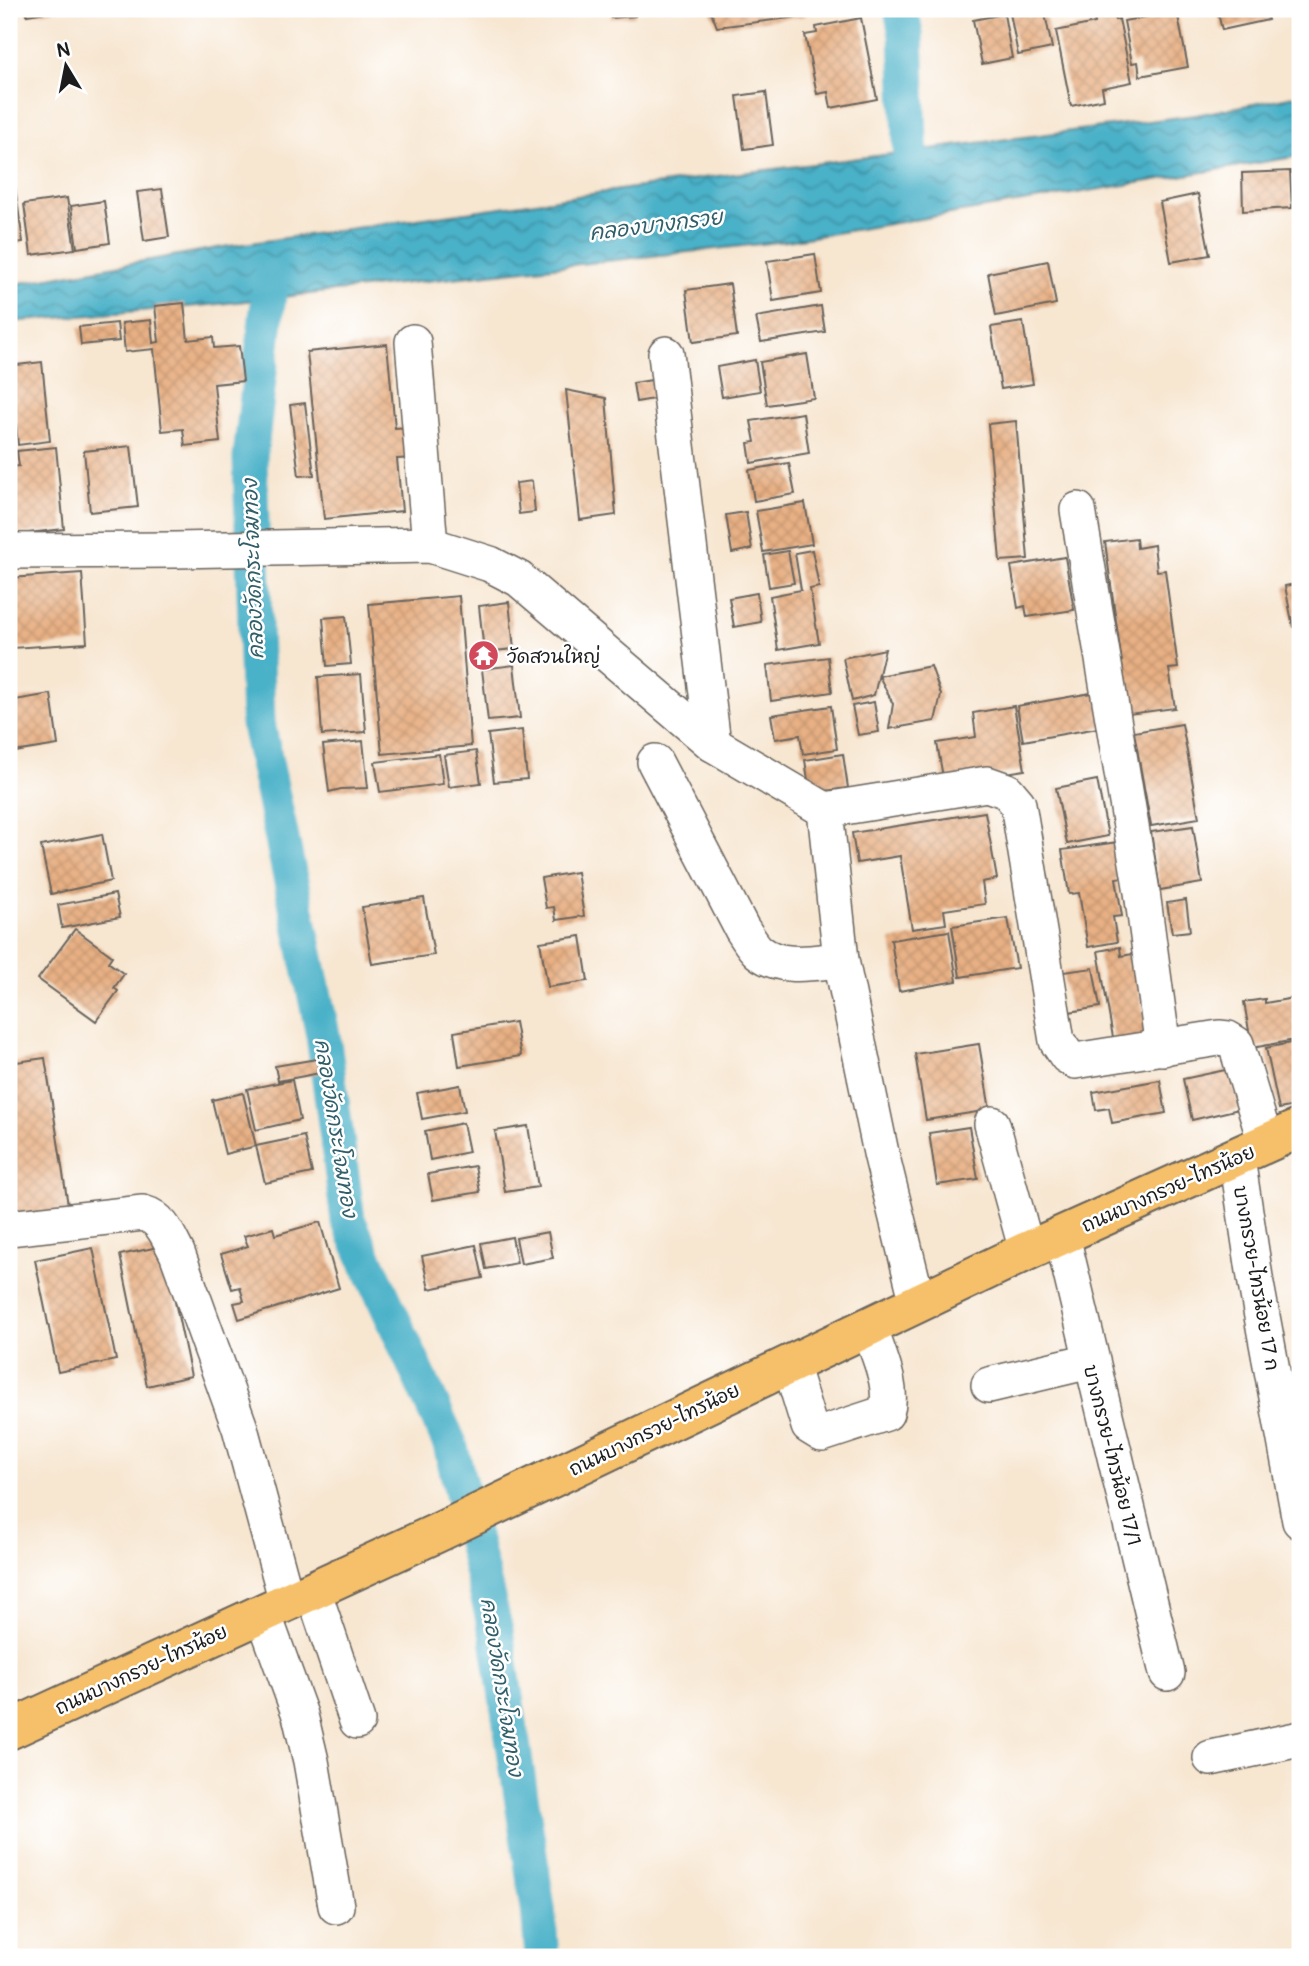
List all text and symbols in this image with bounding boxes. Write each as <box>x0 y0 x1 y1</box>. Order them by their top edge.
north arrow <box>32 32 102 102</box>
text: N <box>55 37 72 63</box>
water label: คลองบางกรวย <box>588 204 726 247</box>
water label: คลองวัดกระโจมทอง <box>236 477 270 660</box>
temple icon: วัดสวนใหญ่ <box>467 639 501 673</box>
place label: วัดสวนใหญ่ <box>507 644 600 669</box>
water label: คลองวัดกระโจมทอง <box>308 1037 364 1221</box>
street label: ถนนบางกรวย-ไทรน้อย <box>1078 1139 1259 1238</box>
street label: บางกรวย-ไทรน้อย 17 ก <box>1228 1184 1285 1372</box>
street label: บางกรวย-ไทรน้อย 17/1 <box>1078 1362 1147 1548</box>
street label: ถนนบางกรวย-ไทรน้อย <box>565 1377 744 1482</box>
water label: คลองวัดกระโจมทอง <box>474 1596 530 1780</box>
street label: ถนนบางกรวย-ไทรน้อย <box>51 1619 231 1720</box>

